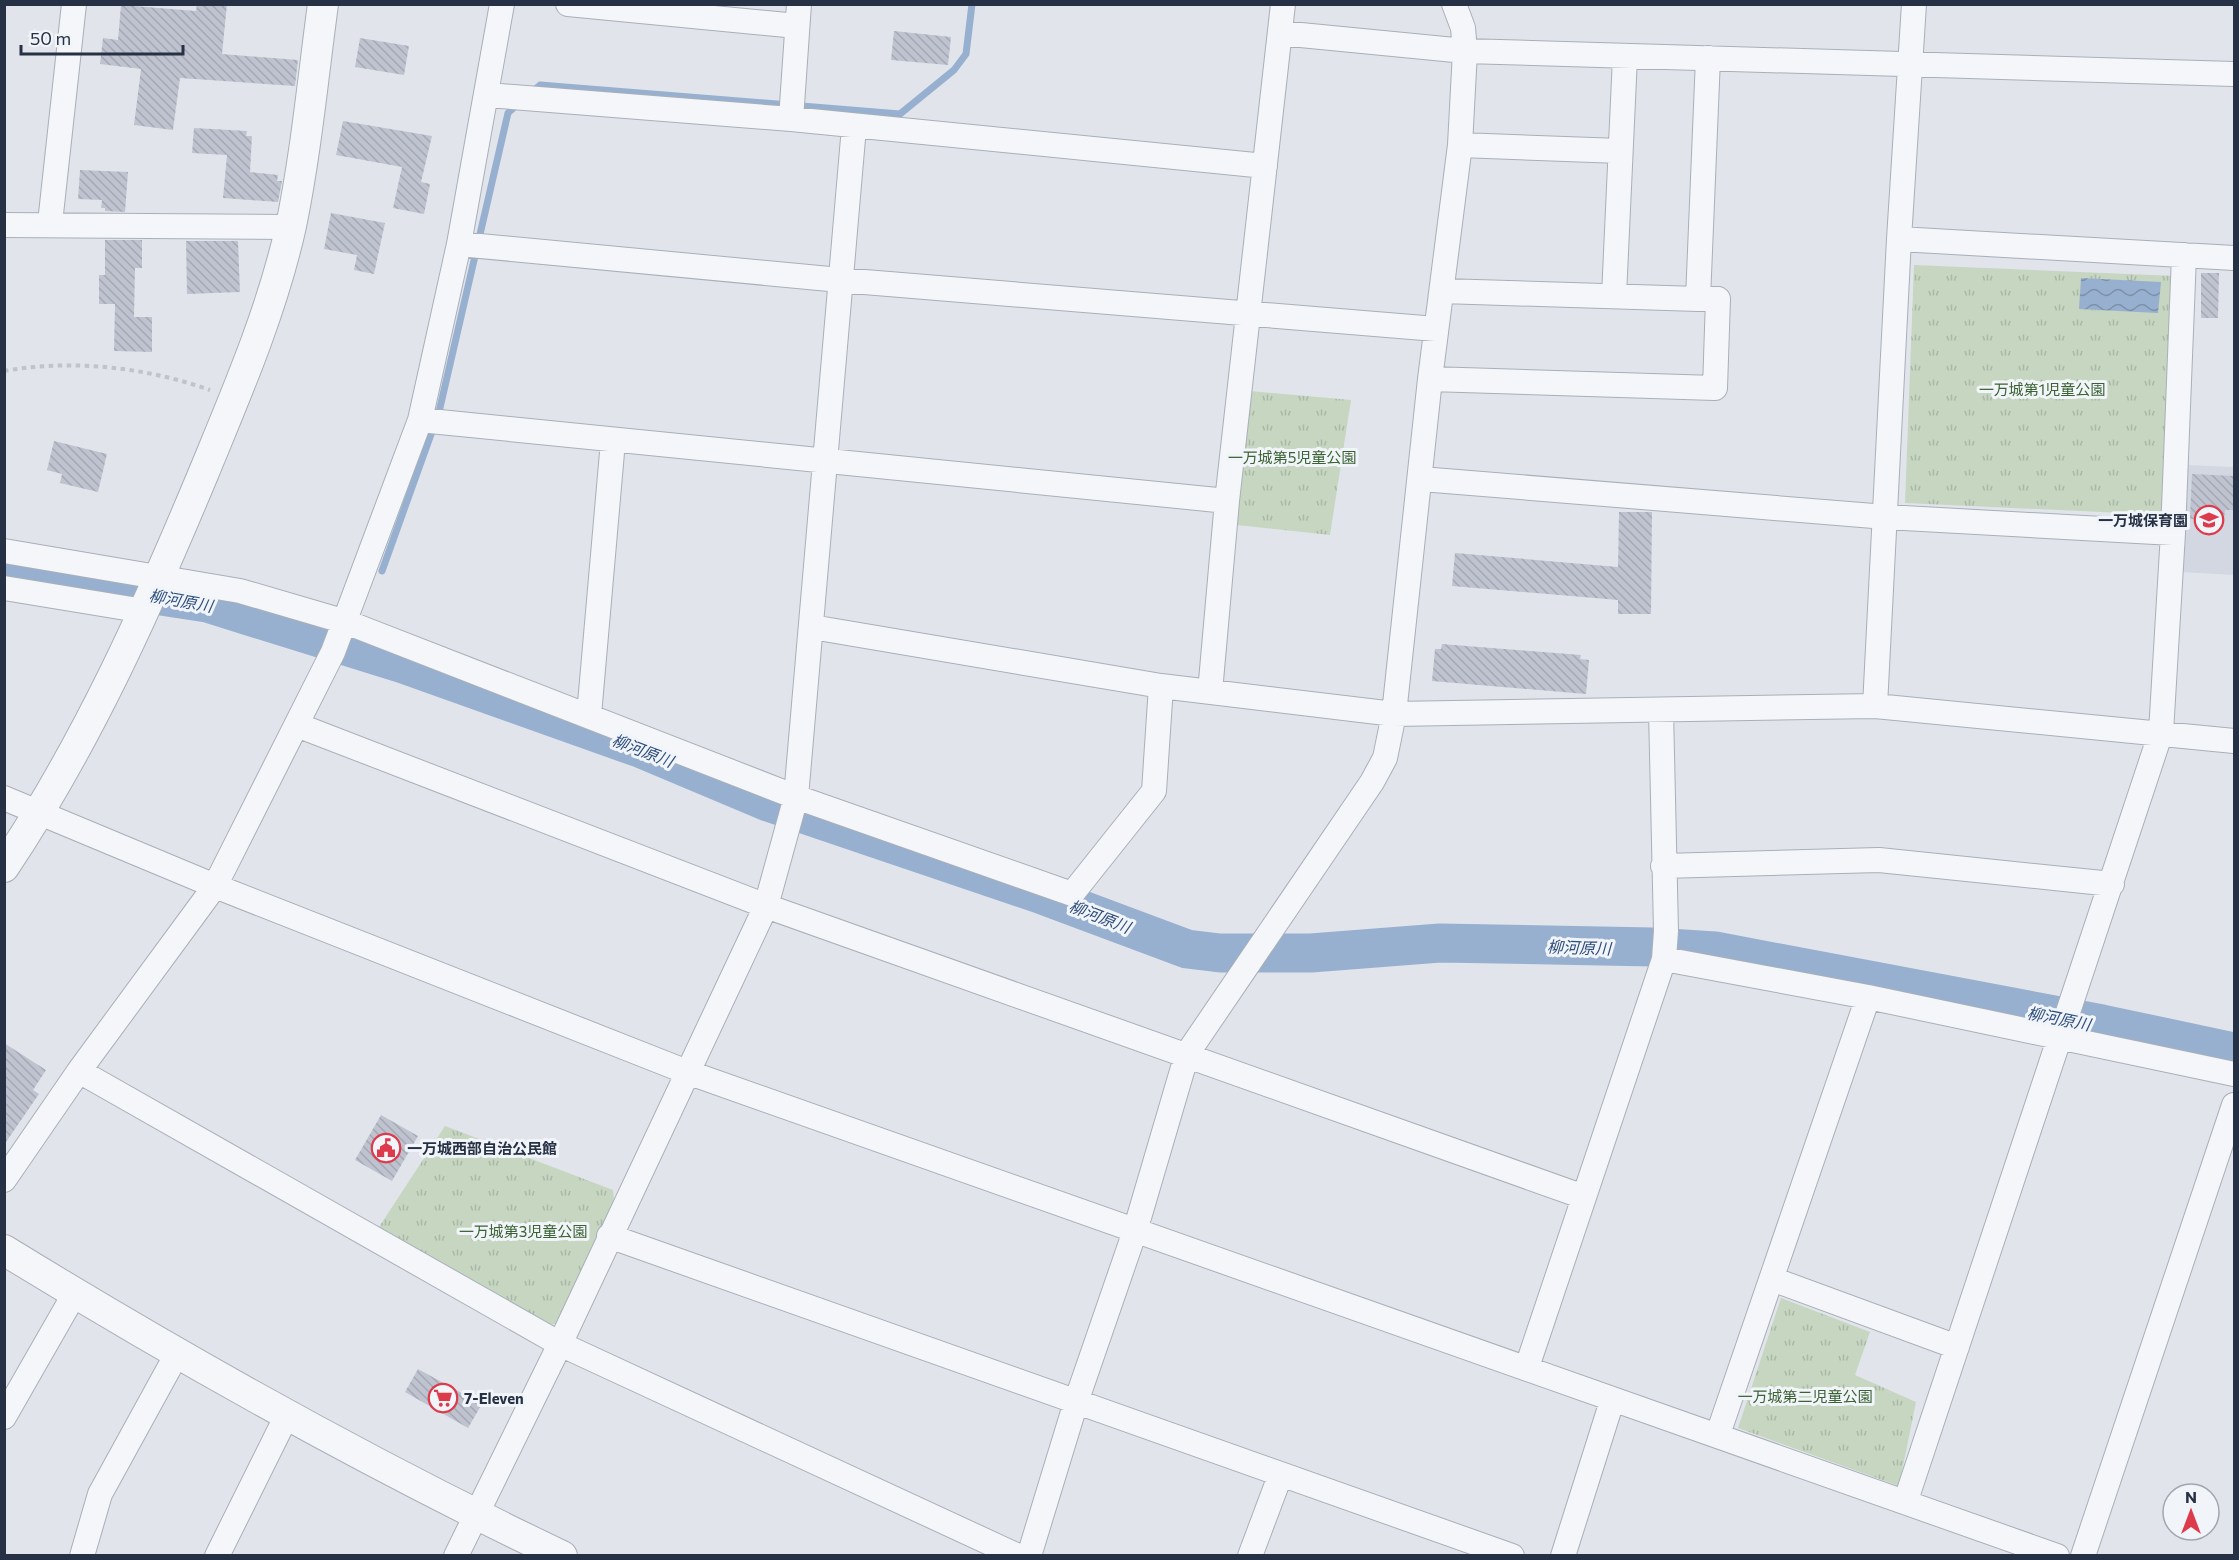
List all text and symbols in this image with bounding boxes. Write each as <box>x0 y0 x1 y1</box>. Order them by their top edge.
scale bar <box>21 18 183 56</box>
text: 50 m <box>30 27 71 49</box>
park label: 一万城第1児童公園 <box>1979 380 2105 398</box>
park label: 一万城第5児童公園 <box>1228 448 1356 466</box>
school or university icon: 一万城保育園 <box>2193 504 2225 536</box>
place label: 一万城保育園 <box>2098 511 2188 529</box>
water label: 柳河原川 <box>148 585 216 615</box>
water label: 柳河原川 <box>610 730 678 771</box>
water label: 柳河原川 <box>1067 896 1135 937</box>
water label: 柳河原川 <box>1547 936 1613 958</box>
water label: 柳河原川 <box>2026 1003 2094 1034</box>
public building icon: 一万城西部自治公民館 <box>370 1132 402 1164</box>
place label: 一万城西部自治公民館 <box>407 1139 557 1157</box>
park label: 一万城第3児童公園 <box>459 1222 587 1240</box>
supermarket icon: 7-Eleven <box>427 1382 459 1414</box>
park label: 一万城第二児童公園 <box>1737 1387 1873 1405</box>
place label: 7-Eleven <box>464 1389 524 1407</box>
north arrow <box>2161 1482 2221 1542</box>
text: N <box>2185 1487 2197 1506</box>

